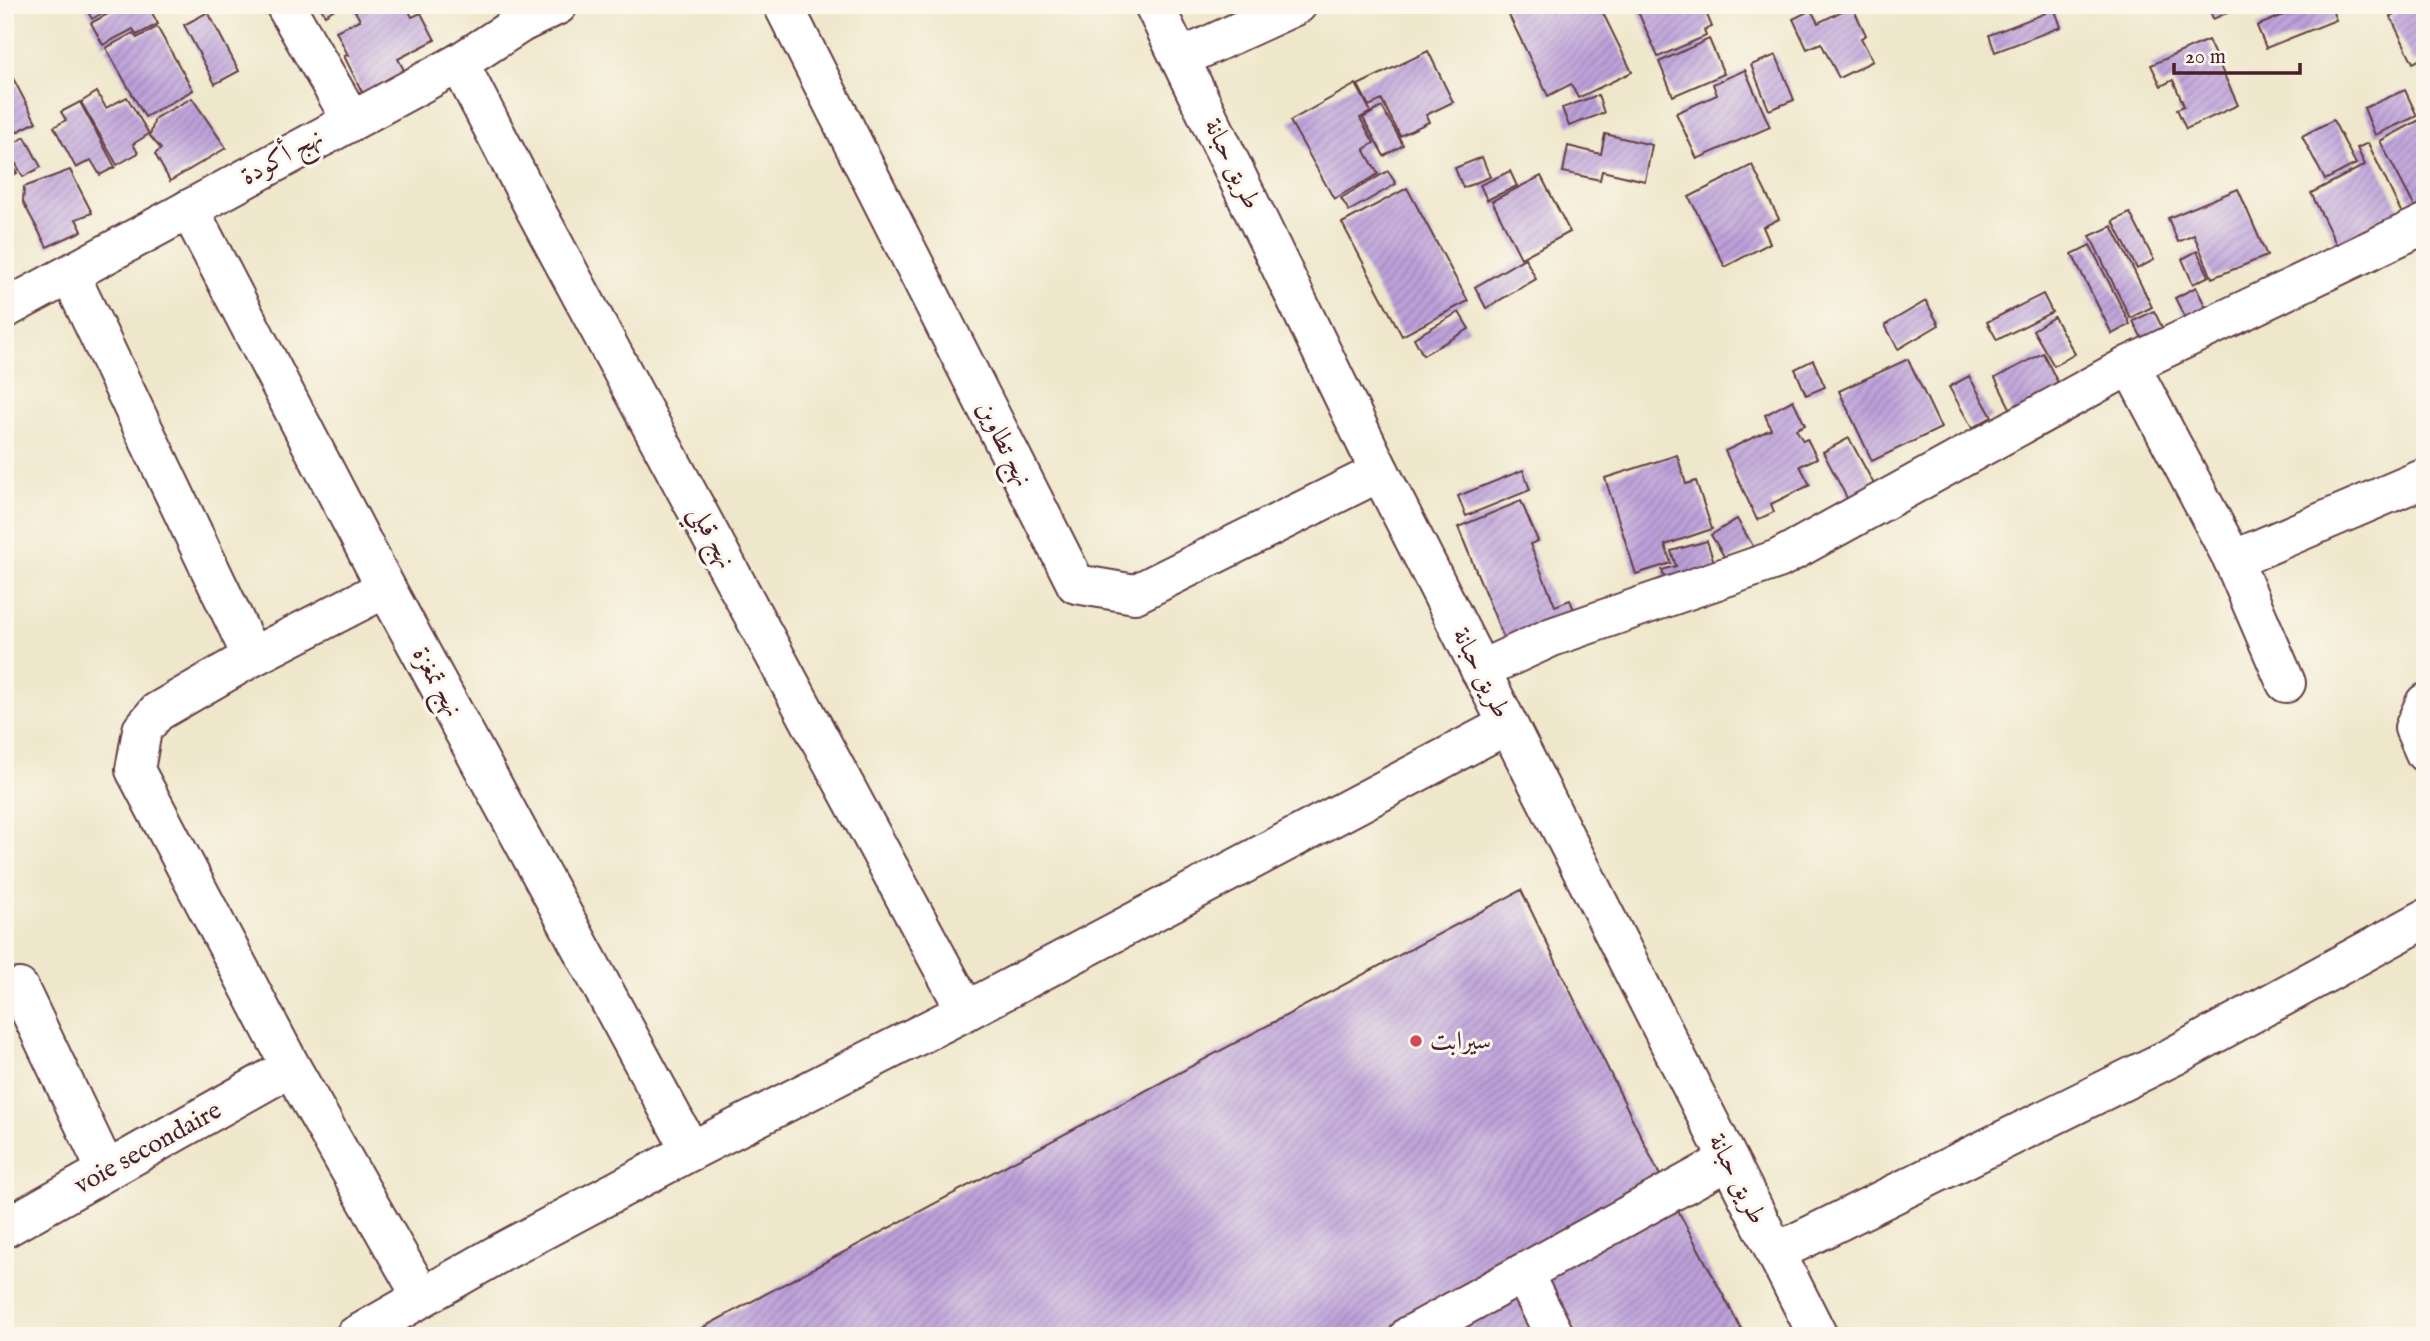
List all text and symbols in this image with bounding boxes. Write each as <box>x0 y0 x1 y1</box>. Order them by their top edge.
scale bar <box>2174 32 2300 76</box>
text: 20 m <box>2185 44 2226 71</box>
street label: طريق حبانة <box>1196 113 1268 215</box>
street label: نهج أكودة <box>234 119 332 198</box>
street label: نهج تطاوين <box>963 395 1040 495</box>
street label: نهج قبلي <box>675 500 742 578</box>
street label: طريق حبانة <box>1444 622 1518 724</box>
street label: نهج تمغزة <box>399 641 470 726</box>
place label: سيرابت <box>1430 1025 1491 1058</box>
marker: سيرابت <box>1408 1033 1424 1049</box>
street label: voie secondaire <box>69 1094 227 1202</box>
street label: طريق حبانة <box>1700 1128 1774 1230</box>

